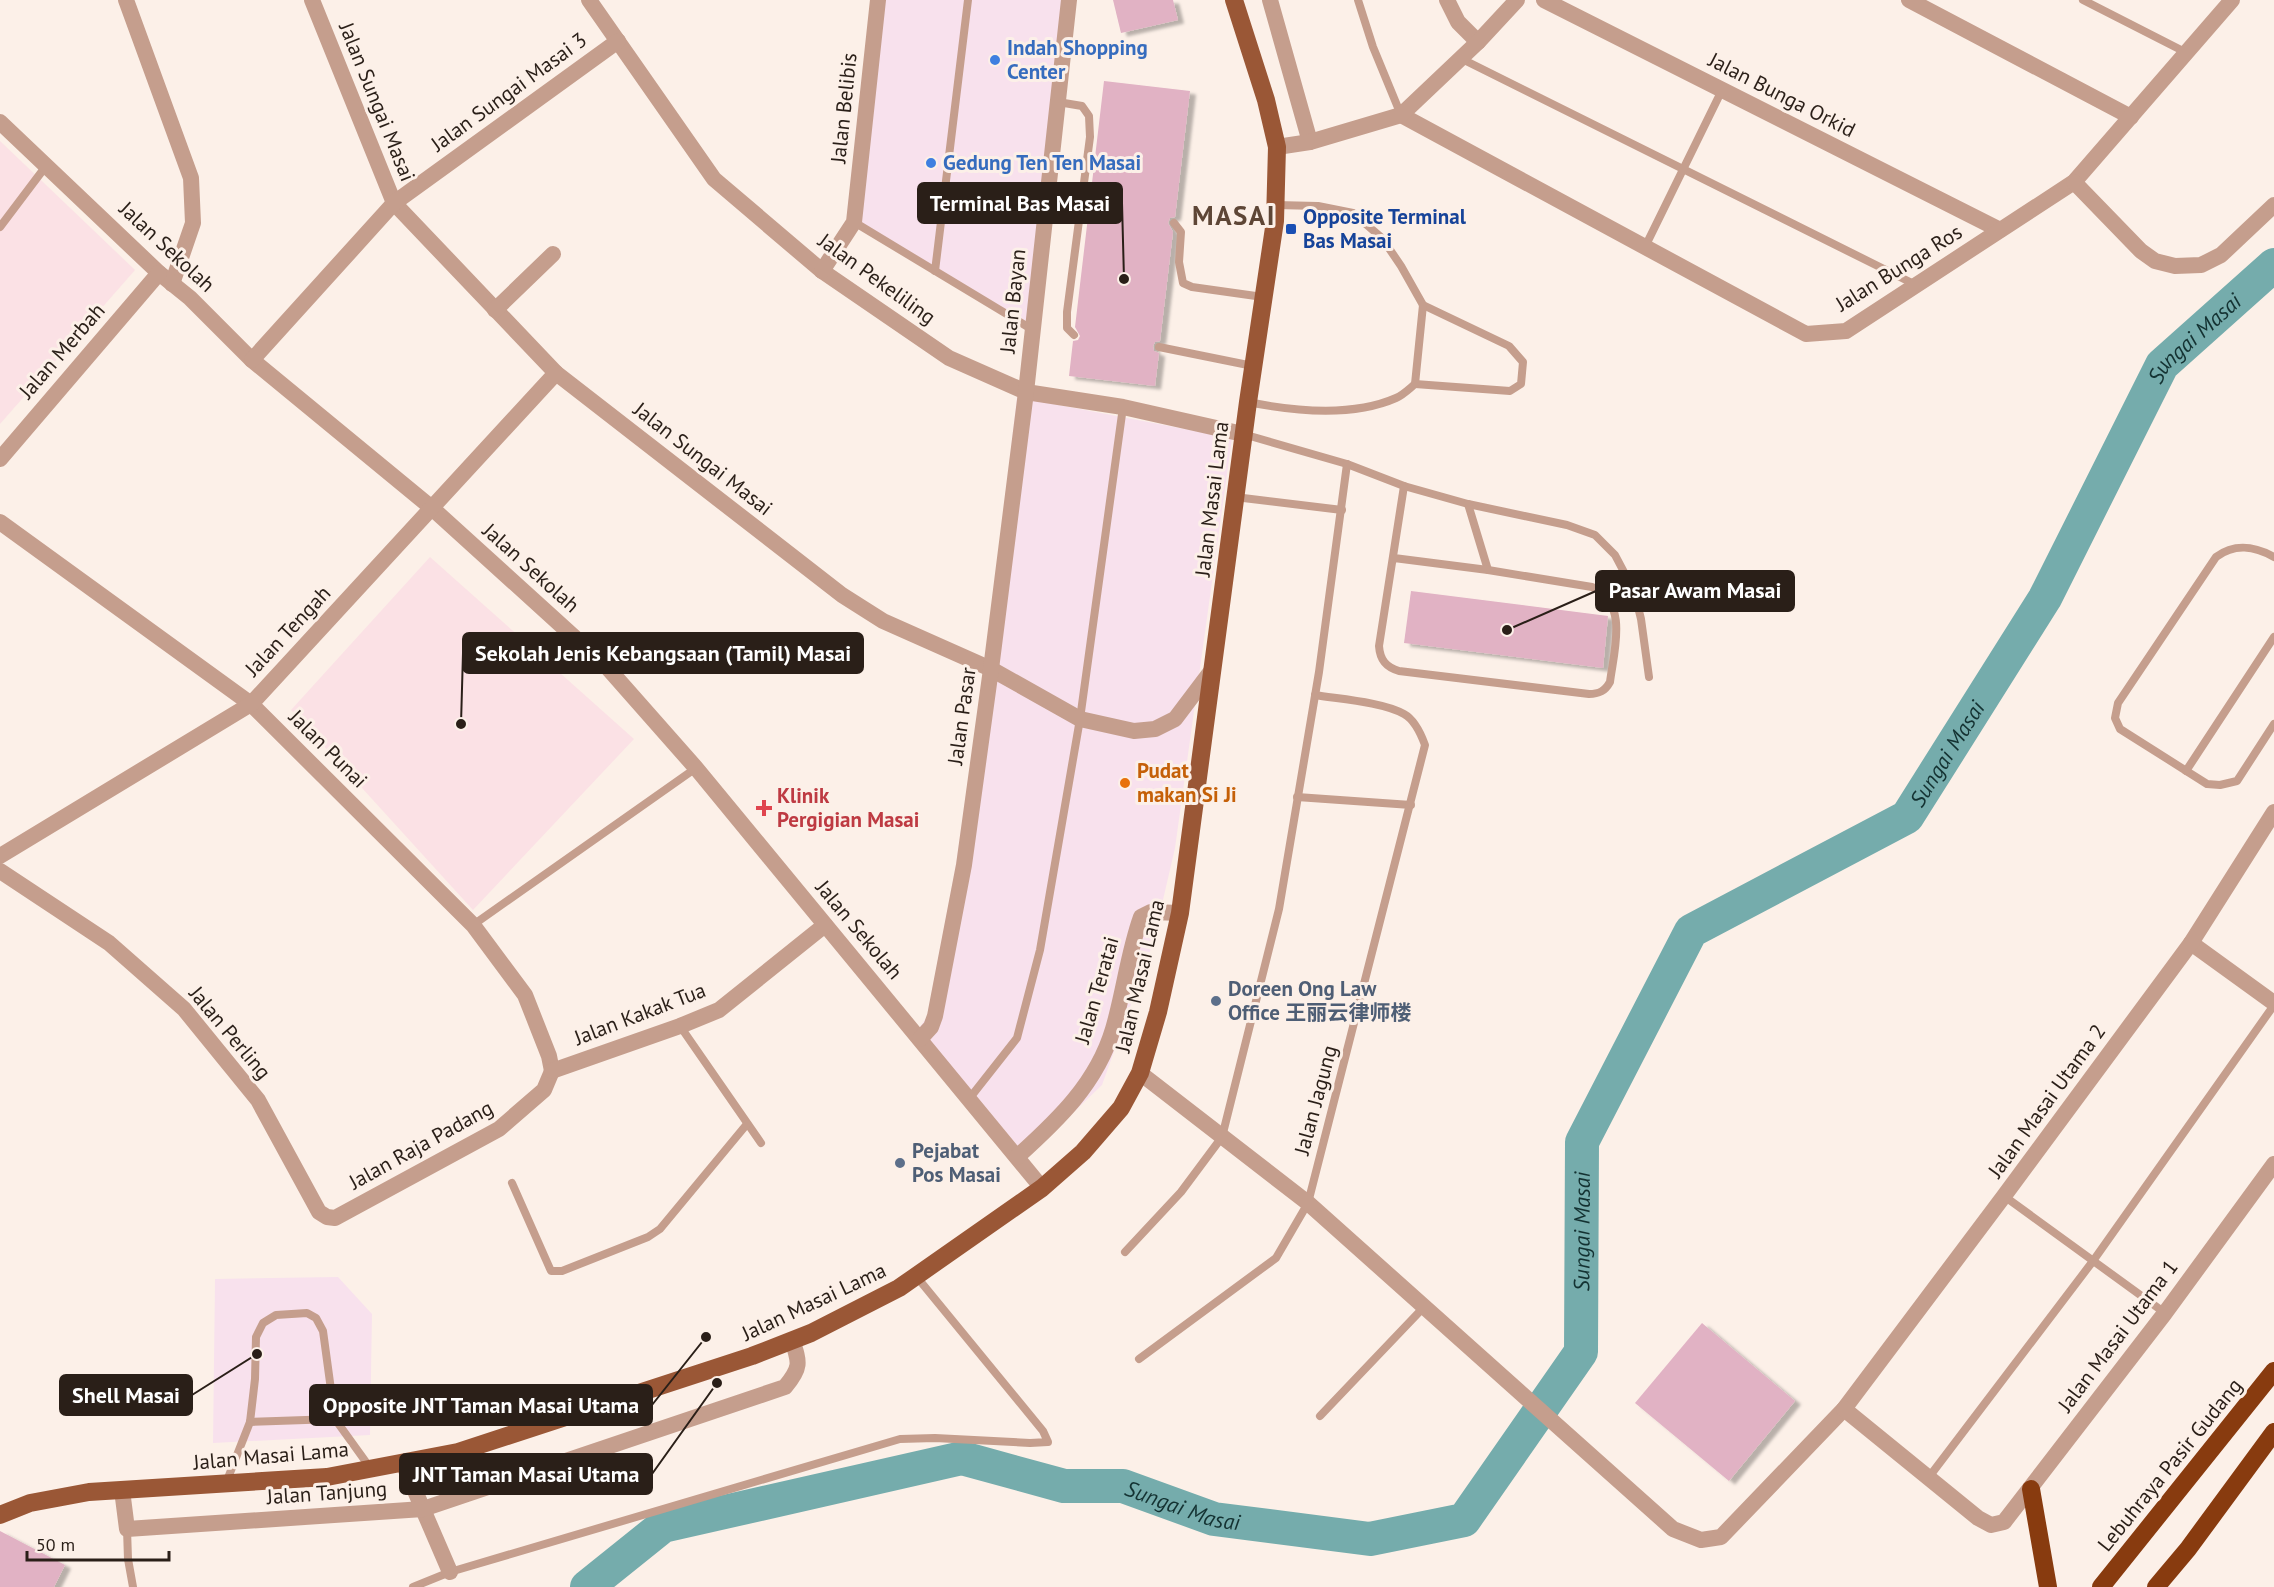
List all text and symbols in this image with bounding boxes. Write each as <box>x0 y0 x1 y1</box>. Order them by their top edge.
street label: Jalan Sungai Masai <box>333 17 422 185</box>
street label: Jalan Sungai Masai 3 <box>425 26 592 158</box>
place label: Indah Shopping Center <box>1007 34 1148 85</box>
street label: Jalan Bunga Orkid <box>1703 46 1860 143</box>
street label: Jalan Belibis <box>824 52 863 165</box>
marker: Indah Shopping Center <box>988 53 1002 67</box>
place label: Gedung Ten Ten Masai <box>943 149 1141 176</box>
marker: Gedung Ten Ten Masai <box>924 156 938 170</box>
callout: Terminal Bas Masai <box>918 183 1122 223</box>
text: Terminal Bas Masai <box>930 189 1110 217</box>
street label: Jalan Sekolah <box>113 195 221 298</box>
district label: MASAI <box>1192 198 1276 232</box>
place label: Opposite Terminal Bas Masai <box>1303 203 1467 254</box>
street label: Jalan Bunga Ros <box>1830 218 1967 318</box>
marker: Opposite Terminal Bas Masai <box>1284 222 1298 236</box>
street label: Jalan Pekeliling <box>812 226 941 330</box>
street label: Jalan Bayan <box>994 248 1031 355</box>
water label: Sungai Masai <box>2141 286 2248 388</box>
street label: Jalan Merbah <box>12 297 110 405</box>
street label: Jalan Sungai Masai <box>628 395 778 521</box>
street label: Jalan Masai Lama <box>1188 420 1234 579</box>
street label: Jalan Sekolah <box>477 516 585 618</box>
callout: Pasar Awam Masai <box>1596 571 1794 611</box>
text: Pasar Awam Masai <box>1609 576 1781 604</box>
street label: Jalan Tengah <box>238 580 336 682</box>
callout: Sekolah Jenis Kebangsaan (Tamil) Masai <box>463 633 863 673</box>
text: Sekolah Jenis Kebangsaan (Tamil) Masai <box>475 639 851 667</box>
street label: Jalan Pasar <box>941 666 982 767</box>
water label: Sungai Masai <box>1903 695 1991 812</box>
street label: Jalan Punai <box>283 703 373 794</box>
place label: Pudat makan Si Ji <box>1137 757 1237 808</box>
marker: Pudat makan Si Ji <box>1118 776 1132 790</box>
place label: Klinik Pergigian Masai <box>777 782 919 833</box>
marker: Klinik Pergigian Masai <box>755 799 773 817</box>
street label: Jalan Sekolah <box>809 874 909 985</box>
street label: Jalan Masai Lama <box>1109 897 1170 1056</box>
street label: Jalan Teratai <box>1068 933 1125 1047</box>
place label: Doreen Ong Law Office 王丽云律师楼 <box>1228 975 1411 1026</box>
street label: Jalan Kakak Tua <box>569 976 709 1051</box>
street label: Jalan Perling <box>183 980 277 1085</box>
marker: Doreen Ong Law Office 王丽云律师楼 <box>1209 994 1223 1008</box>
street label: Jalan Masai Utama 2 <box>1981 1019 2111 1184</box>
street label: Jalan Jagung <box>1288 1042 1343 1158</box>
street label: Jalan Raja Padang <box>343 1094 497 1196</box>
place label: Pejabat Pos Masai <box>912 1137 1001 1188</box>
marker: Pejabat Pos Masai <box>893 1156 907 1170</box>
water label: Sungai Masai <box>1567 1170 1596 1292</box>
street label: Jalan Masai Utama 1 <box>2051 1254 2184 1418</box>
street label: Jalan Masai Lama <box>736 1256 890 1347</box>
street label: Lebuhraya Pasir Gudang <box>2091 1373 2248 1557</box>
callout: Shell Masai <box>60 1375 192 1415</box>
text: Shell Masai <box>72 1381 180 1409</box>
callout: Opposite JNT Taman Masai Utama <box>310 1385 652 1425</box>
text: Opposite JNT Taman Masai Utama <box>323 1391 639 1419</box>
street label: Jalan Masai Lama <box>191 1435 350 1476</box>
callout: JNT Taman Masai Utama <box>400 1454 652 1494</box>
text: JNT Taman Masai Utama <box>412 1460 639 1488</box>
water label: Sungai Masai <box>1121 1474 1243 1536</box>
street label: Jalan Tanjung <box>265 1475 388 1510</box>
scale bar <box>27 1524 170 1562</box>
text: 50 m <box>36 1533 75 1556</box>

